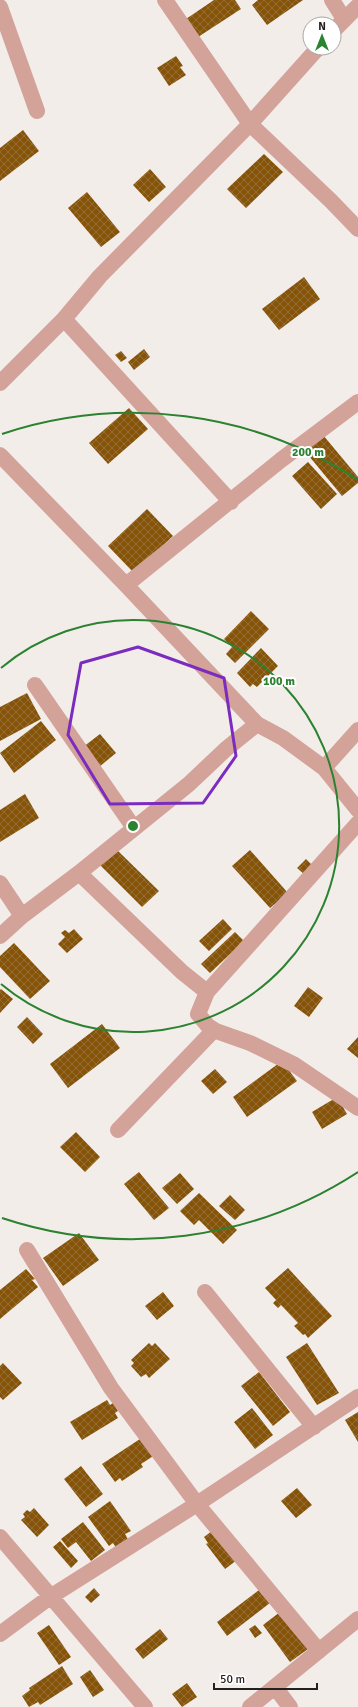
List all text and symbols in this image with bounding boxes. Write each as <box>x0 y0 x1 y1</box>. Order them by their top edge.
north arrow <box>302 16 342 56</box>
text: N <box>318 20 326 33</box>
text: 200 m <box>292 445 324 460</box>
text: 100 m <box>263 674 295 689</box>
centre of rings <box>126 819 140 833</box>
scale bar <box>214 1665 317 1691</box>
text: 50 m <box>220 1672 245 1687</box>

